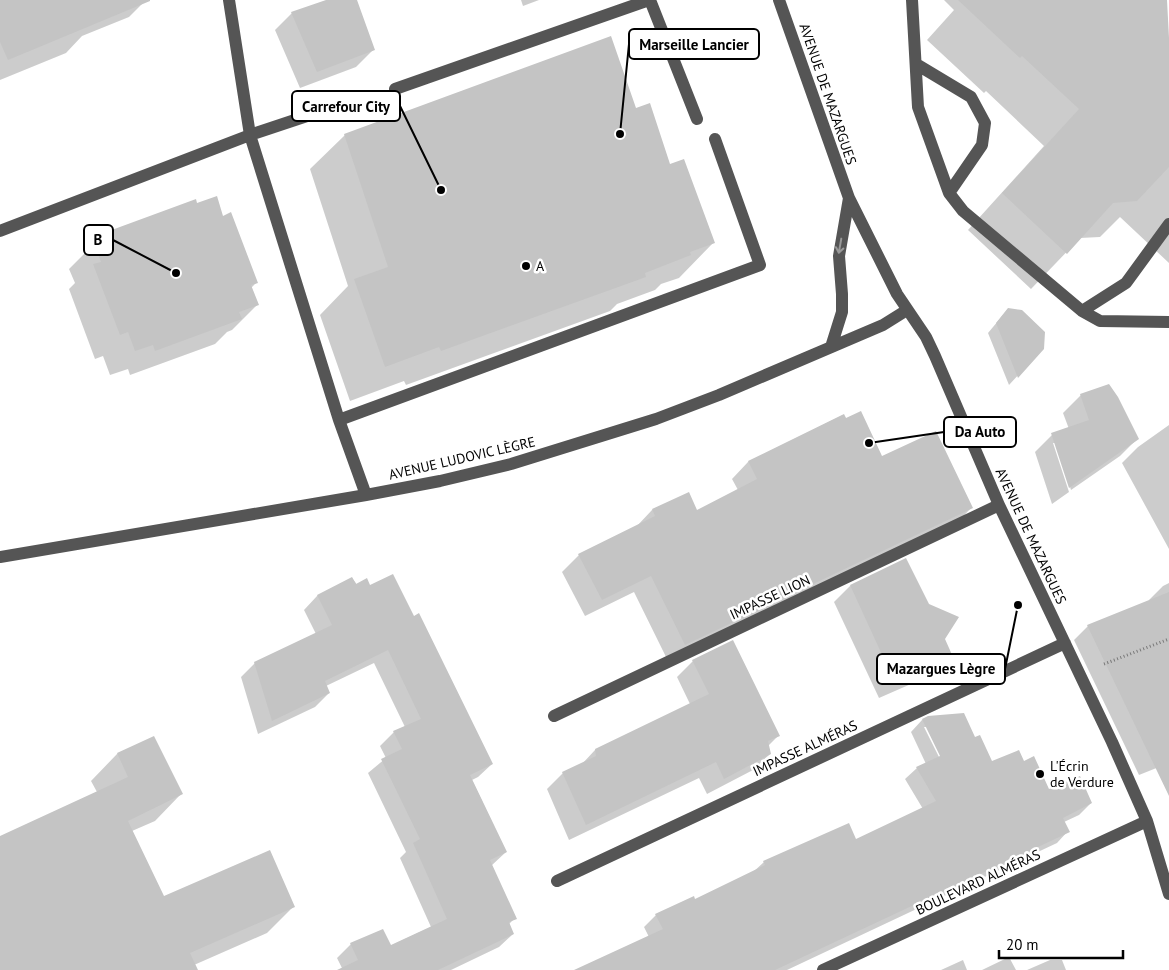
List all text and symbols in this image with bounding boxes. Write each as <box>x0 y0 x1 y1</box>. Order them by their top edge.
street label: AVENUE DE MAZARGUES <box>795 21 861 167</box>
callout: Marseille Lancier <box>629 29 759 59</box>
text: Marseille Lancier <box>639 35 750 54</box>
callout: Carrefour City <box>292 91 400 121</box>
text: Carrefour City <box>302 97 391 116</box>
callout: B <box>84 225 113 255</box>
text: B <box>94 230 103 249</box>
one-way arrow <box>835 238 845 254</box>
place label: A <box>536 257 545 275</box>
marker: A <box>520 260 532 272</box>
callout: Da Auto <box>944 417 1016 447</box>
text: Da Auto <box>955 422 1005 441</box>
street label: AVENUE LUDOVIC LÈGRE <box>387 432 537 484</box>
street label: AVENUE DE MAZARGUES <box>992 465 1070 607</box>
street label: IMPASSE LION <box>727 571 813 623</box>
callout: Mazargues Lègre <box>877 654 1005 684</box>
text: Mazargues Lègre <box>887 659 996 678</box>
street label: IMPASSE ALMÉRAS <box>750 716 860 780</box>
place label: L'Écrin de Verdure <box>1050 757 1114 791</box>
marker: L'Écrin de Verdure <box>1034 768 1046 780</box>
street label: BOULEVARD ALMÉRAS <box>913 845 1043 919</box>
scale bar <box>999 928 1123 960</box>
text: 20 m <box>1006 935 1039 954</box>

